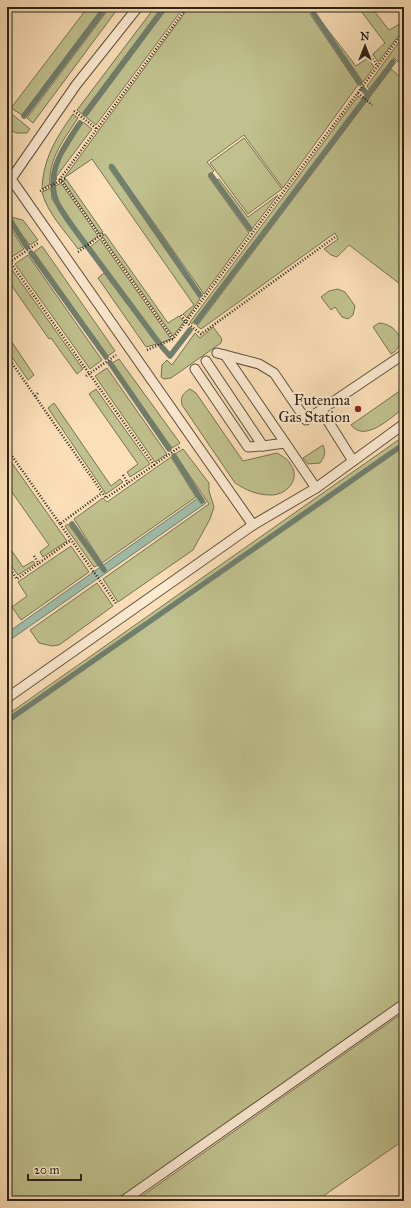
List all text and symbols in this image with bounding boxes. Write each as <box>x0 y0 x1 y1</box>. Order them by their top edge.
north arrow <box>345 26 385 66</box>
text: N <box>360 30 370 43</box>
place label: Futenma Gas Station <box>279 391 351 426</box>
marker: Futenma Gas Station <box>353 404 363 414</box>
scale bar <box>28 1156 81 1182</box>
text: 20 m <box>34 1163 60 1177</box>

